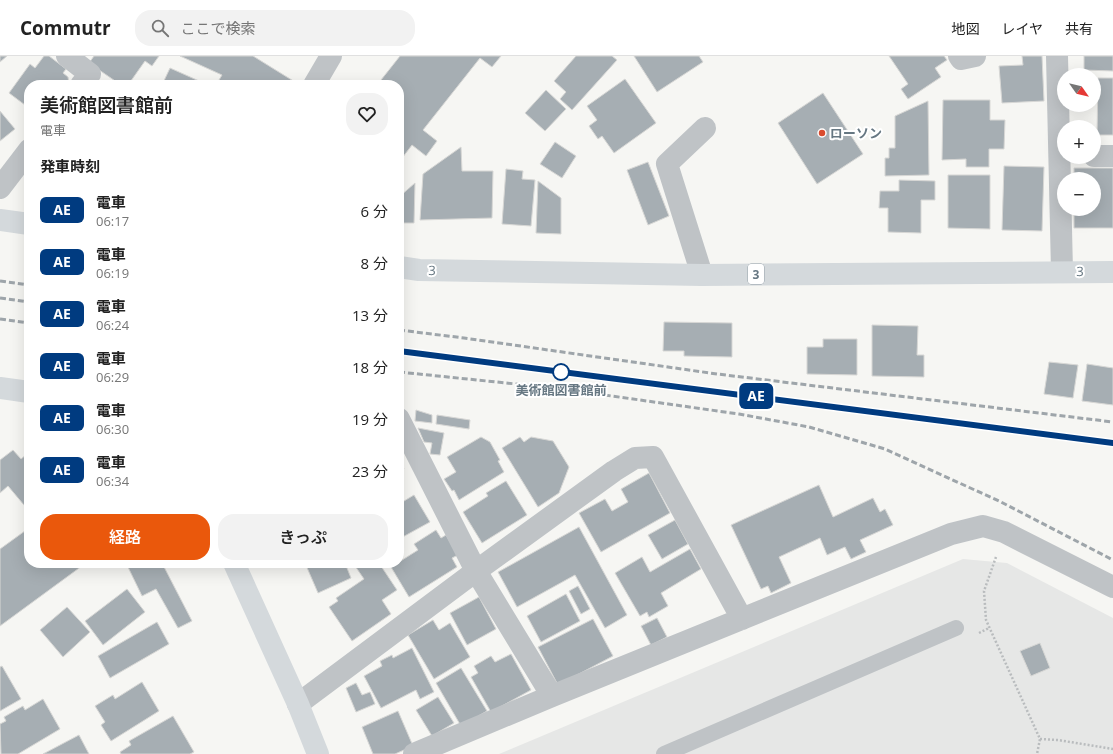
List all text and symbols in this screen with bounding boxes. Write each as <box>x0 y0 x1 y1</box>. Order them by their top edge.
search box <box>135 10 415 46</box>
text: Commutr <box>20 15 111 41</box>
icon: search <box>149 17 171 39</box>
text: ここで検索 <box>181 18 256 38</box>
text: 地図 <box>951 19 979 38</box>
text: レイヤ <box>1001 19 1043 38</box>
text: 共有 <box>1065 19 1093 38</box>
north arrow <box>1057 68 1101 112</box>
map controls <box>1057 68 1101 216</box>
text: 美術館図書館前 <box>40 92 173 118</box>
button: heart <box>346 93 388 135</box>
button: + <box>1057 120 1101 164</box>
text: 電車 <box>40 121 66 139</box>
place label: ローソン <box>830 124 882 142</box>
marker: ローソン <box>817 128 827 138</box>
text: 発車時刻 <box>40 156 100 176</box>
button: − <box>1057 172 1101 216</box>
text: 電車 <box>96 192 126 212</box>
text: AE <box>53 200 71 219</box>
text: 6 分 <box>361 201 388 221</box>
text: 06:17 <box>96 212 129 230</box>
text: 電車 <box>96 244 126 264</box>
text: AE <box>53 252 71 271</box>
text: 8 分 <box>361 253 388 273</box>
street label: 3 <box>428 261 436 279</box>
street label: 3 <box>1076 262 1084 280</box>
text: 06:19 <box>96 264 129 282</box>
road number: 3 <box>748 264 764 284</box>
text: 電車 <box>96 296 126 316</box>
text: AE <box>53 304 71 323</box>
text: 13 分 <box>352 305 388 325</box>
text: 06:24 <box>96 316 129 334</box>
text: 電車 <box>96 348 126 368</box>
text: AE <box>53 356 71 375</box>
text: 18 分 <box>352 357 388 377</box>
marker: 美術館図書館前 <box>552 363 570 381</box>
text: 06:29 <box>96 368 129 386</box>
place label: 美術館図書館前 <box>515 381 607 399</box>
line badge: AE <box>738 383 774 409</box>
text: AE <box>747 386 765 405</box>
text: 電車 <box>96 400 126 420</box>
text: AE <box>53 408 71 427</box>
text: 19 分 <box>352 409 388 429</box>
text: 06:30 <box>96 420 129 438</box>
text: 電車 <box>96 452 126 472</box>
text: AE <box>53 460 71 479</box>
text: 23 分 <box>352 461 388 481</box>
text: 06:34 <box>96 472 129 490</box>
button: 経路 <box>40 514 210 560</box>
button: きっぷ <box>218 514 388 560</box>

